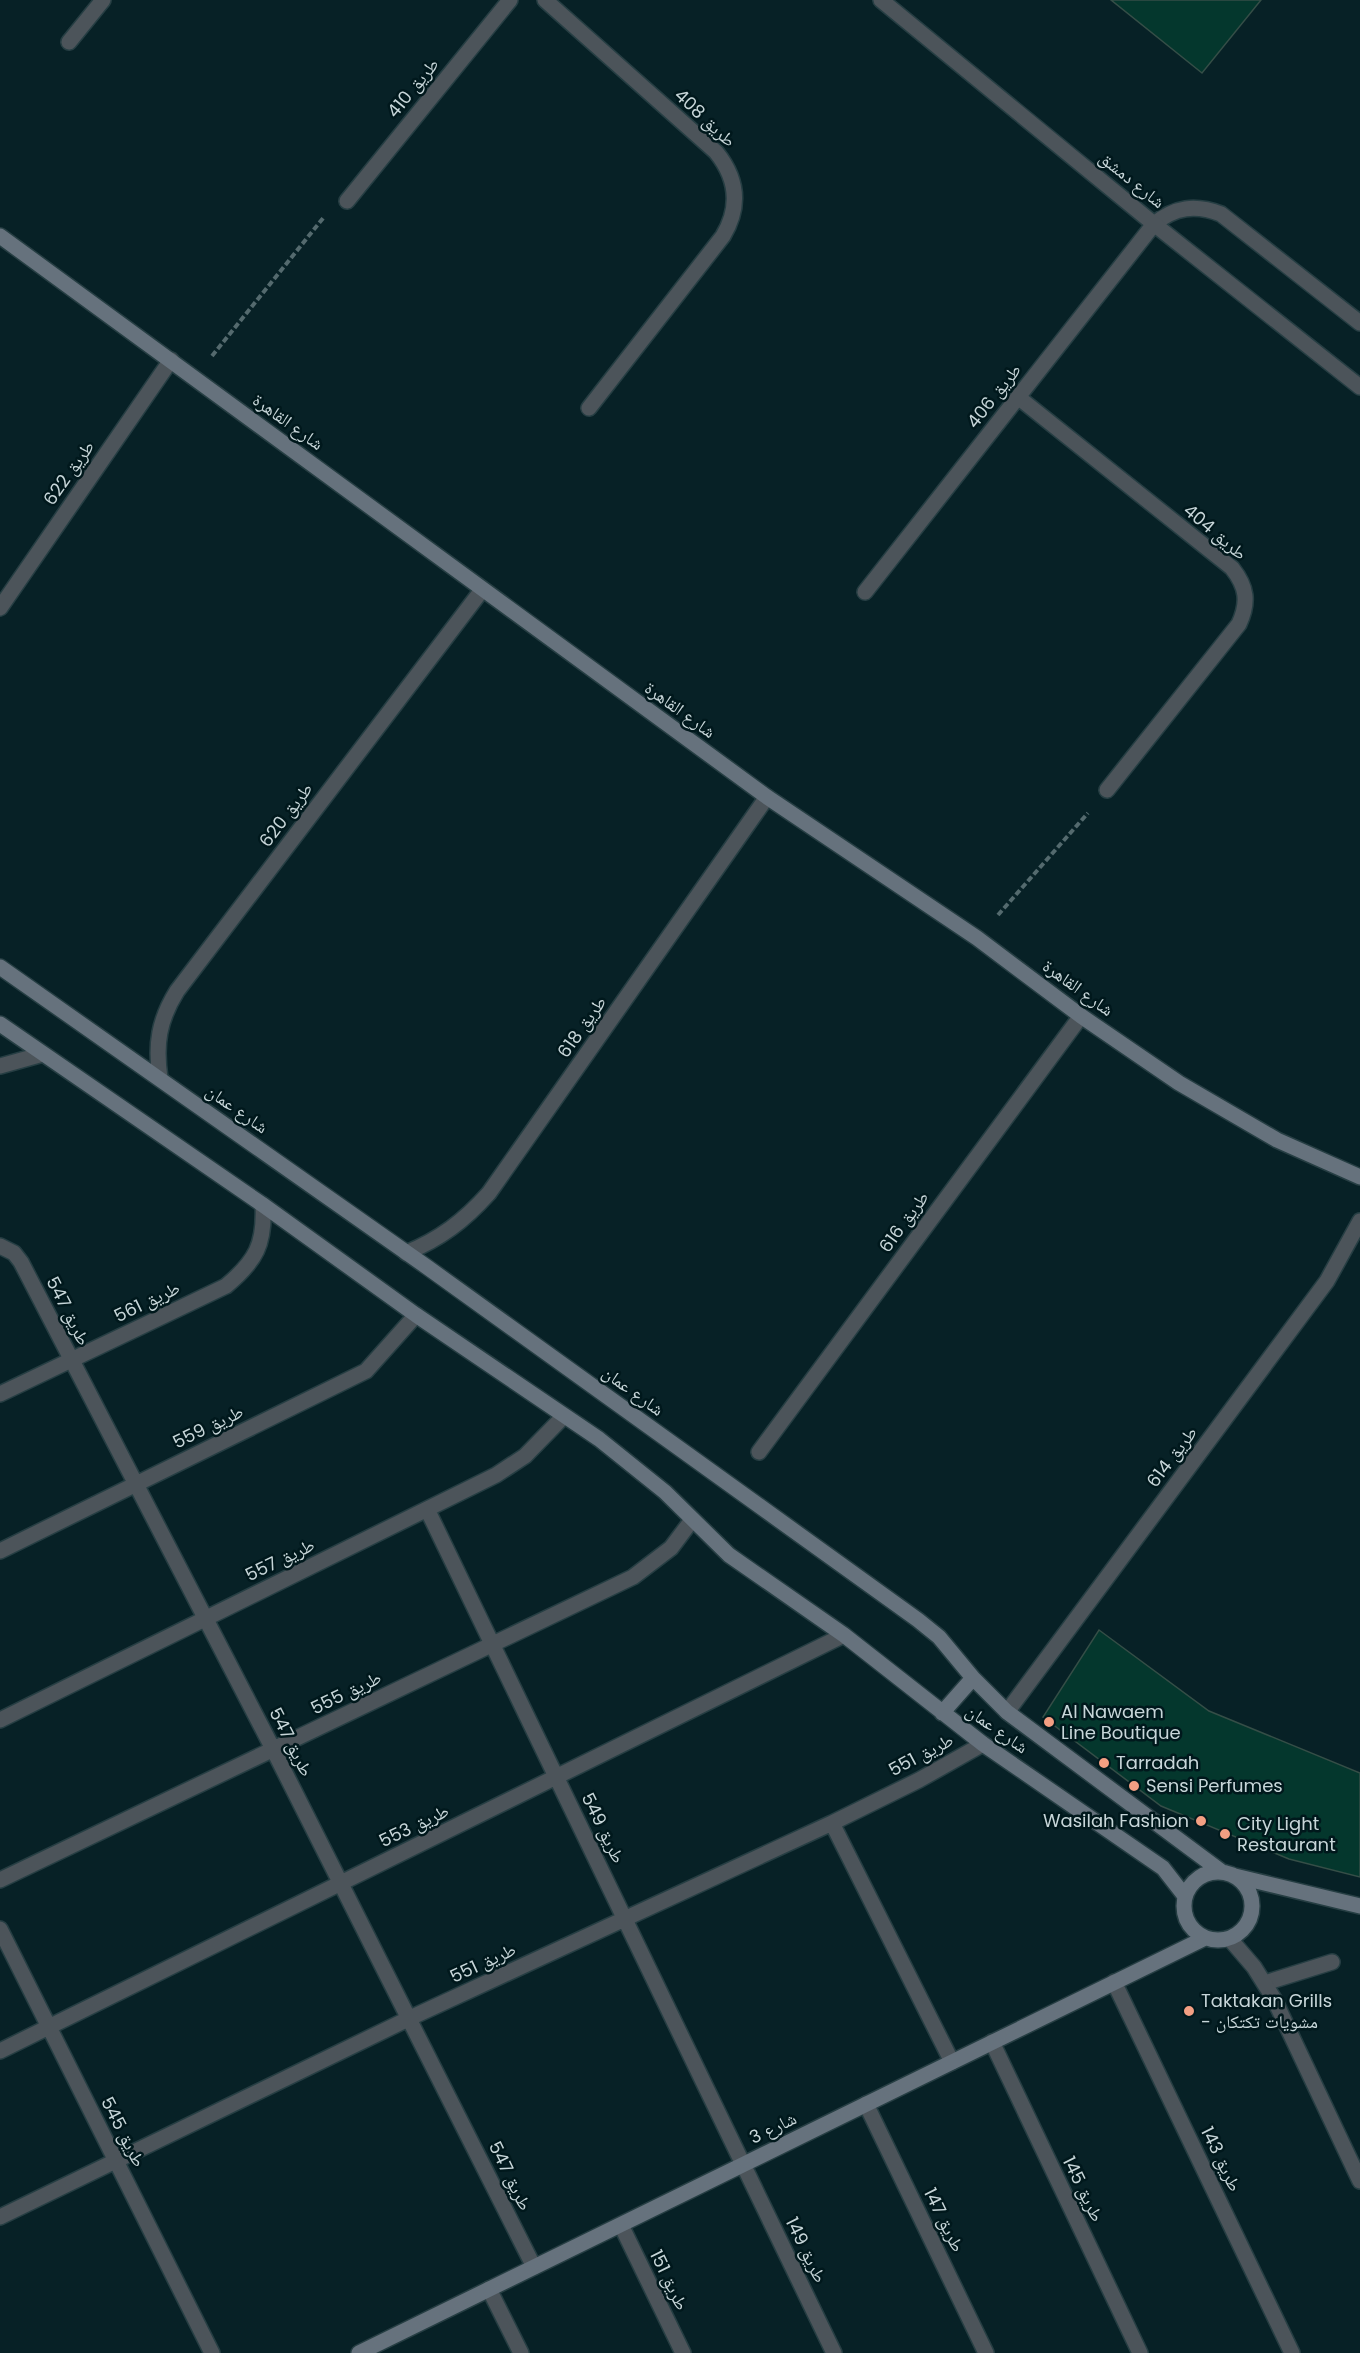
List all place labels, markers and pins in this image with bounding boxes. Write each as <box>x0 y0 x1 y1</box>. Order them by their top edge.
place label: Al Nawaem Line Boutique <box>1061 1699 1181 1745</box>
marker: Al Nawaem Line Boutique <box>1042 1715 1056 1729</box>
place label: Tarradah <box>1116 1750 1199 1775</box>
marker: Tarradah <box>1097 1756 1111 1770</box>
place label: Sensi Perfumes <box>1146 1773 1283 1798</box>
marker: Sensi Perfumes <box>1127 1779 1141 1793</box>
place label: Wasilah Fashion <box>1043 1808 1189 1833</box>
place label: City Light Restaurant <box>1237 1811 1336 1857</box>
marker: Wasilah Fashion <box>1194 1814 1208 1828</box>
marker: City Light Restaurant <box>1218 1827 1232 1841</box>
place label: Taktakan Grills - مشويات تكتكان <box>1201 1988 1332 2034</box>
marker: Taktakan Grills - مشويات تكتكان <box>1182 2004 1196 2018</box>

